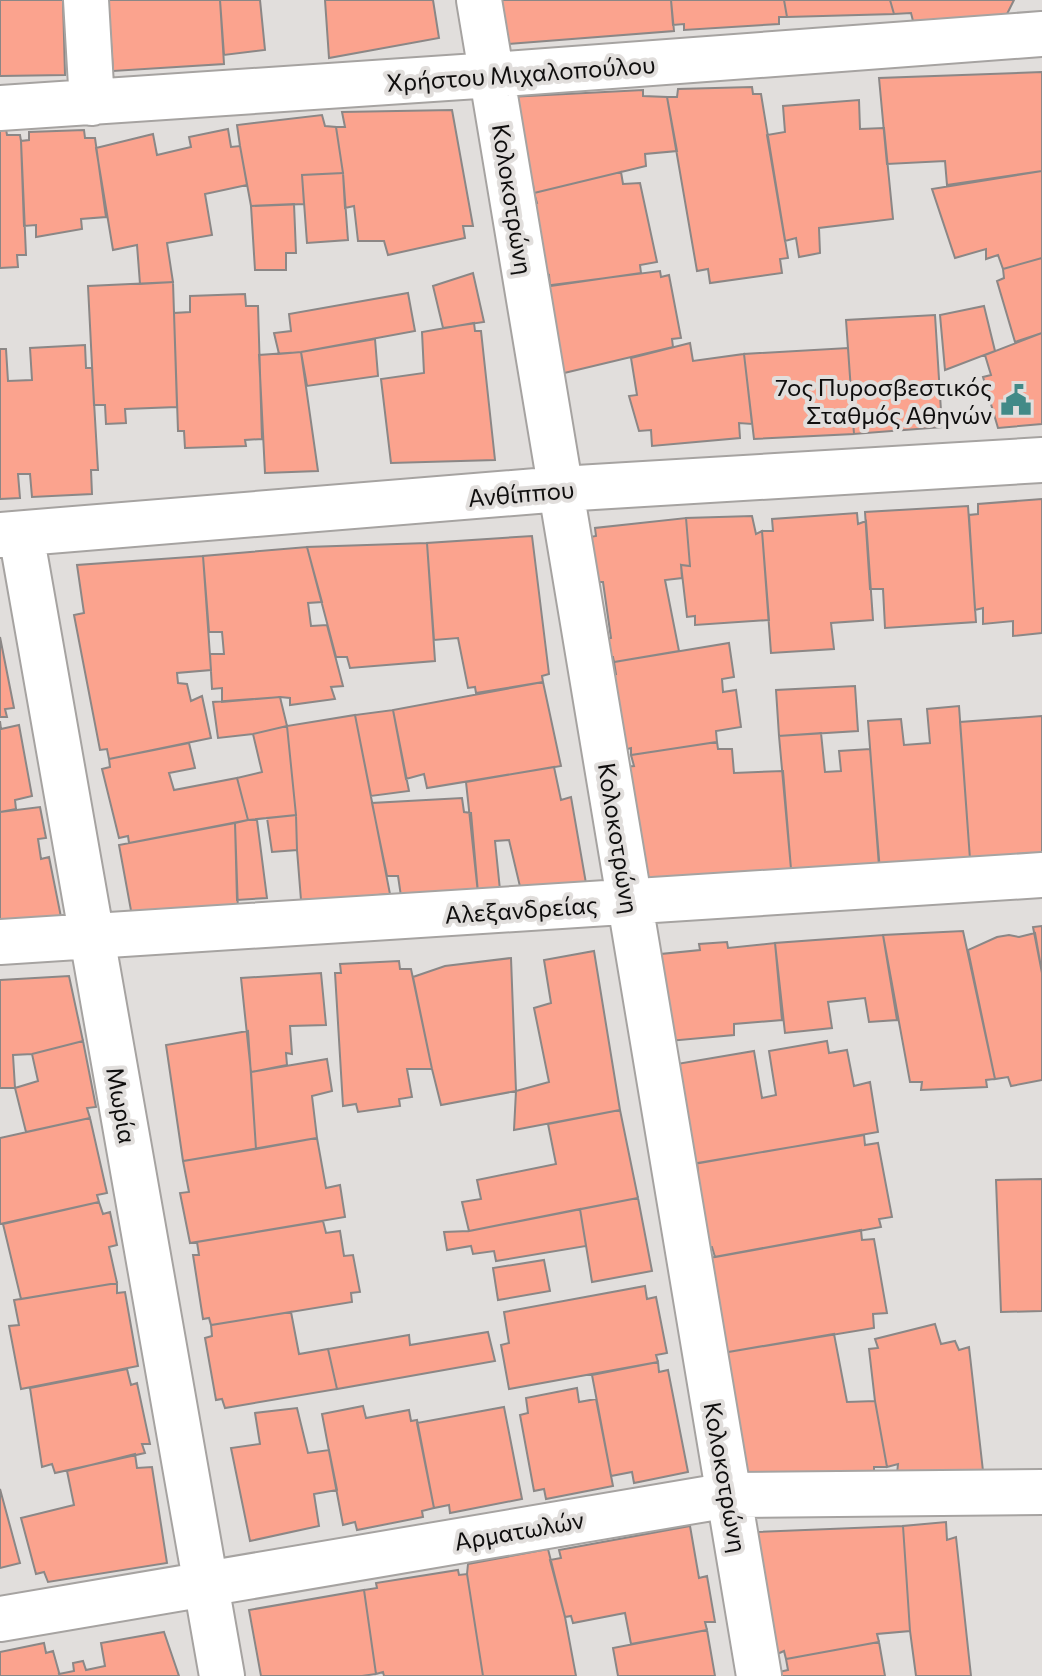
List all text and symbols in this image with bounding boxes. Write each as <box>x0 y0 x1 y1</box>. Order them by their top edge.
street label: Χρήστου Μιχαλοπούλου <box>386 49 656 97</box>
street label: Κολοκοτρώνη <box>487 121 539 277</box>
place label: 7ος Πυροσβεστικός Σταθμός Αθηνών <box>775 372 992 429</box>
public building icon: 7ος Πυροσβεστικός Σταθμός Αθηνών <box>999 383 1033 417</box>
street label: Ανθίππου <box>467 474 575 512</box>
street label: Κολοκοτρώνη <box>593 760 645 916</box>
street label: Αλεξανδρείας <box>444 889 598 929</box>
street label: Μωρία <box>101 1064 143 1146</box>
street label: Κολοκοτρώνη <box>698 1399 754 1555</box>
street label: Αρματωλών <box>452 1504 586 1556</box>

